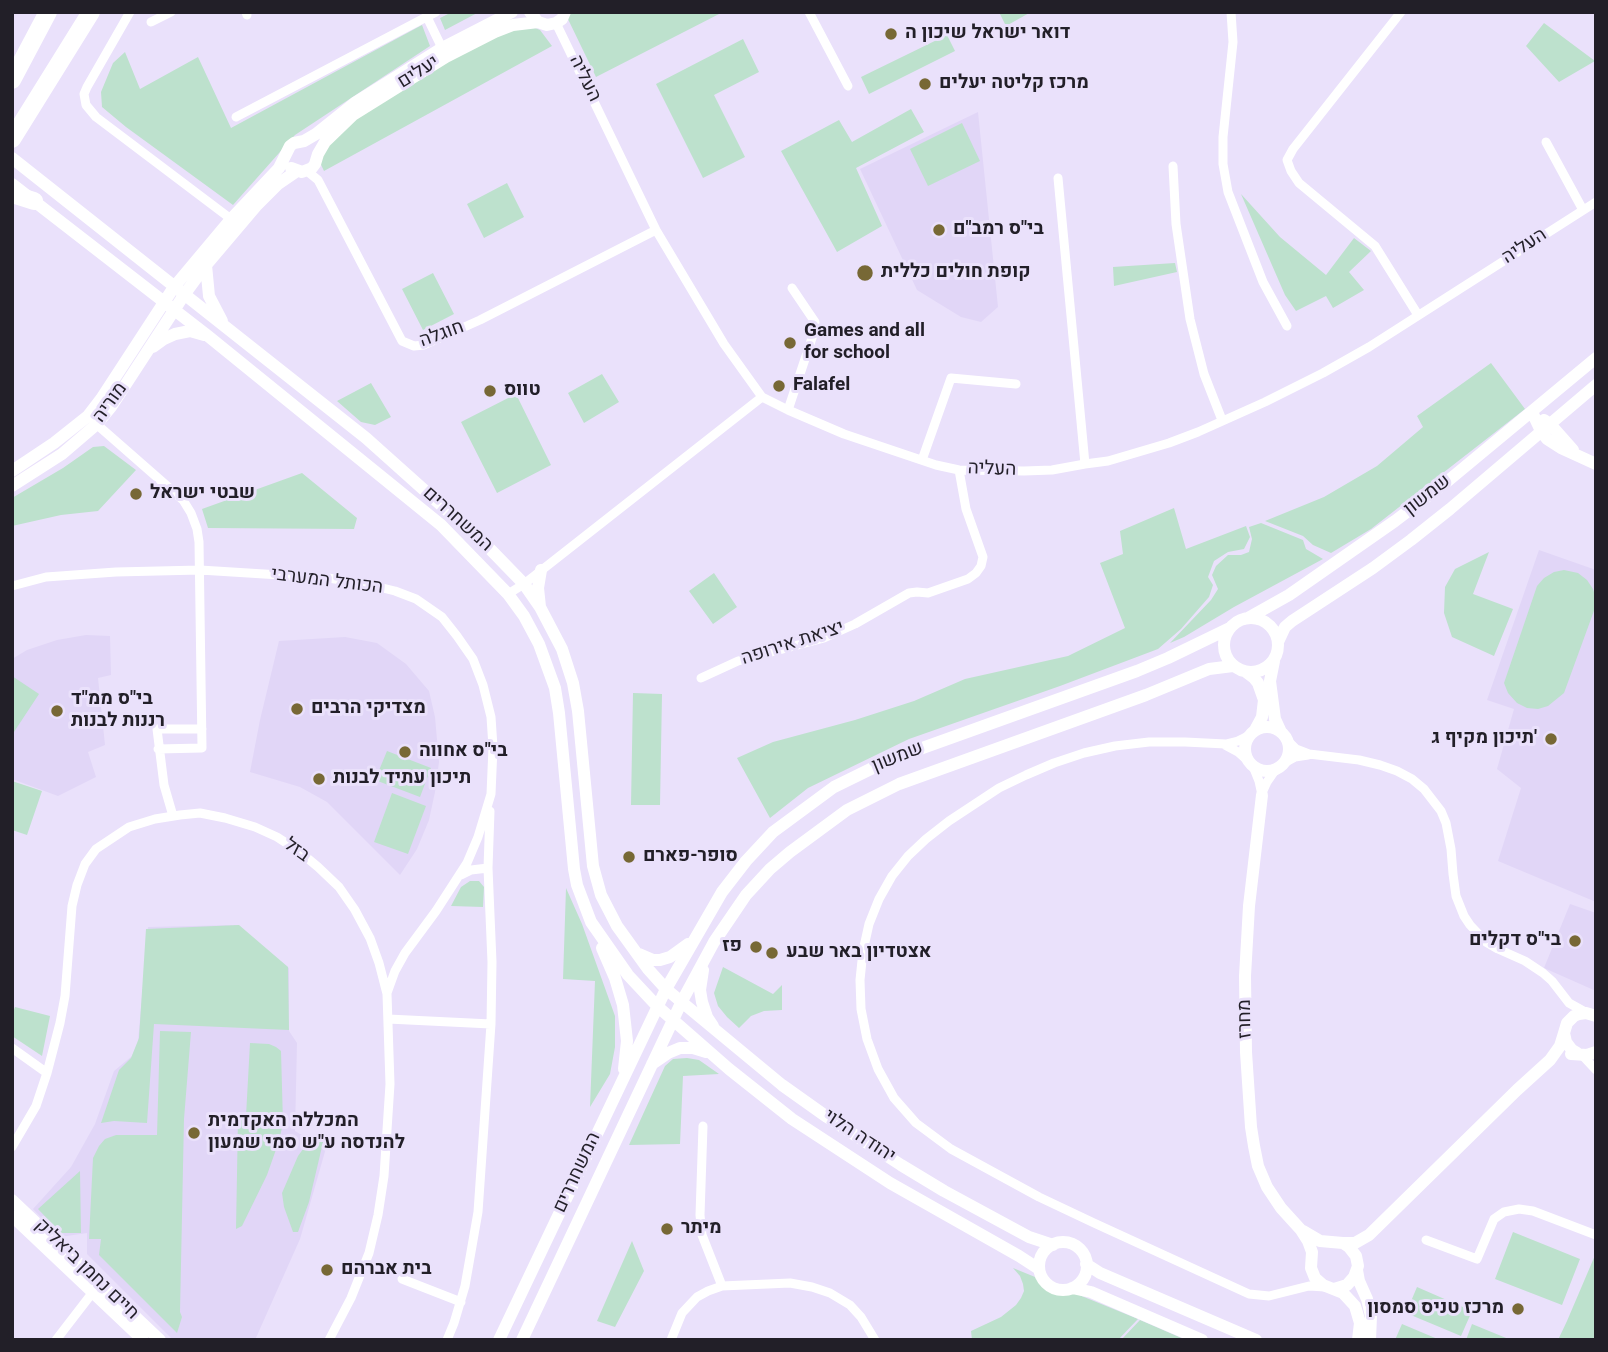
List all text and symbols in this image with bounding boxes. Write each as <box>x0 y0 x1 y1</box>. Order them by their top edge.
place label: דואר ישראל שיכון ה <box>905 23 1070 45</box>
marker: דואר ישראל שיכון ה <box>883 26 899 42</box>
street label: יעלים <box>394 52 444 94</box>
street label: העליה <box>563 52 605 106</box>
place label: מרכז קליטה יעלים <box>939 73 1089 95</box>
marker: מרכז קליטה יעלים <box>917 76 933 92</box>
place label: בי"ס רמב"ם <box>953 219 1044 241</box>
marker: בי"ס רמב"ם <box>931 222 947 238</box>
street label: העליה <box>1498 224 1552 270</box>
place label: קופת חולים כללית <box>881 262 1031 284</box>
marker: קופת חולים כללית <box>855 263 875 283</box>
street label: חוגלה <box>417 317 467 353</box>
place label: Games and all for school <box>804 321 925 365</box>
marker: Games and all for school <box>782 335 798 351</box>
place label: Falafel <box>793 375 850 397</box>
marker: Falafel <box>771 378 787 394</box>
street label: מוריה <box>89 379 133 427</box>
place label: טווס <box>504 380 540 402</box>
marker: טווס <box>482 383 498 399</box>
street label: העליה <box>967 458 1017 482</box>
street label: שמשון <box>1400 471 1456 521</box>
place label: שבטי ישראל <box>150 483 255 505</box>
street label: המשחררים <box>417 483 497 557</box>
marker: שבטי ישראל <box>128 486 144 502</box>
street label: הכותל המערבי <box>270 564 384 600</box>
street label: יציאת אירופה <box>739 617 847 671</box>
place label: בי"ס ממ"ד רננות לבנות <box>71 689 165 733</box>
place label: מצדיקי הרבים <box>311 698 426 720</box>
marker: מצדיקי הרבים <box>289 701 305 717</box>
marker: בי"ס ממ"ד רננות לבנות <box>49 703 65 719</box>
place label: תיכון מקיף ג' <box>1432 728 1537 750</box>
marker: תיכון מקיף ג' <box>1543 731 1559 747</box>
street label: שמשון <box>869 737 927 779</box>
place label: בי"ס אחווה <box>419 741 507 763</box>
marker: בי"ס אחווה <box>397 744 413 760</box>
place label: תיכון עתיד לבנות <box>333 768 471 790</box>
marker: תיכון עתיד לבנות <box>311 771 327 787</box>
street label: בזל <box>279 834 313 868</box>
place label: סופר-פארם <box>643 846 738 868</box>
marker: סופר-פארם <box>621 849 637 865</box>
place label: בי"ס דקלים <box>1469 930 1561 952</box>
marker: בי"ס דקלים <box>1567 933 1583 949</box>
place label: פז <box>722 936 742 958</box>
marker: פז <box>748 939 764 955</box>
place label: אצטדיון באר שבע <box>786 942 931 964</box>
marker: אצטדיון באר שבע <box>764 945 780 961</box>
street label: מחרז <box>1234 999 1258 1039</box>
street label: יהודה הלוי <box>819 1106 899 1168</box>
place label: המכללה האקדמית להנדסה ע"ש סמי שמעון <box>208 1111 405 1155</box>
marker: המכללה האקדמית להנדסה ע"ש סמי שמעון <box>186 1125 202 1141</box>
street label: המשחררים <box>549 1129 607 1217</box>
street label: חיים נחמן ביאליק <box>29 1215 143 1325</box>
place label: מיתר <box>681 1218 722 1240</box>
marker: מיתר <box>659 1221 675 1237</box>
place label: בית אברהם <box>341 1259 431 1281</box>
marker: בית אברהם <box>319 1262 335 1278</box>
place label: מרכז טניס סמסון <box>1367 1298 1504 1320</box>
marker: מרכז טניס סמסון <box>1510 1301 1526 1317</box>

